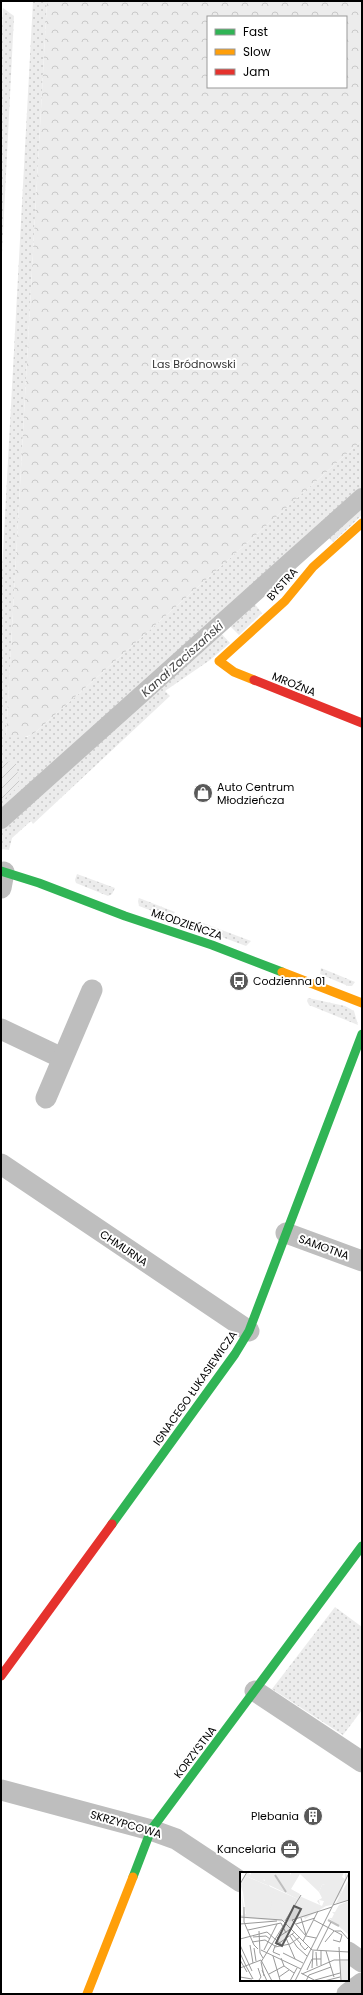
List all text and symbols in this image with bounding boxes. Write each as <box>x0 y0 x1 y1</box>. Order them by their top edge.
legend <box>207 16 347 88</box>
text: Fast <box>243 23 268 40</box>
text: Slow <box>243 43 271 60</box>
text: Jam <box>243 63 270 80</box>
park label: Las Bródnowski <box>152 356 236 372</box>
street label: BYSTRA <box>263 563 302 604</box>
water label: Kanał Zaciszański <box>137 617 228 701</box>
street label: MROŹNA <box>270 668 319 700</box>
place label: Auto Centrum Młodzieńcza <box>217 779 294 808</box>
shop icon: Auto Centrum Młodzieńcza <box>192 782 214 804</box>
street label: MŁODZIEŃCZA <box>149 904 225 944</box>
bus stop icon: Codzienna 01 <box>228 970 250 992</box>
place label: Codzienna 01 <box>253 973 325 989</box>
street label: CHMURNA <box>97 1226 152 1270</box>
street label: SAMOTNA <box>296 1230 352 1264</box>
street label: IGNACEGO ŁUKASIEWICZA <box>149 1327 241 1449</box>
street label: KORZYSTNA <box>170 1722 220 1782</box>
building icon: Plebania <box>302 1805 324 1827</box>
street label: SKRZYPCOWA <box>88 1806 164 1842</box>
place label: Plebania <box>251 1808 299 1824</box>
office icon: Kancelaria <box>279 1838 301 1860</box>
place label: Kancelaria <box>217 1841 276 1857</box>
inset map <box>240 1872 349 1981</box>

